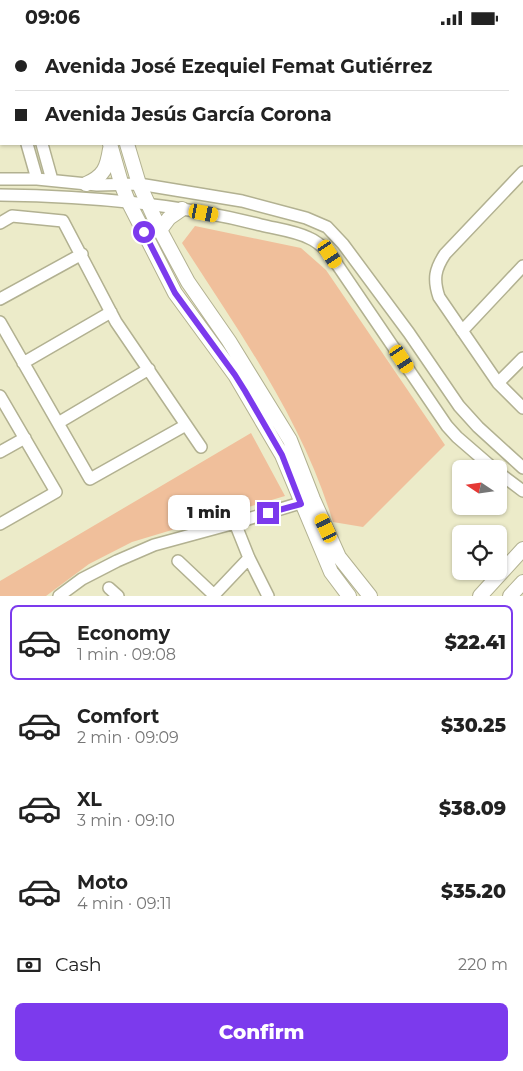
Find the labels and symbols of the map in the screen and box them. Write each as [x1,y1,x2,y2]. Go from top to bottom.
car [187,203,220,223]
route start [133,221,155,243]
car [315,237,344,271]
car [387,342,416,376]
north arrow [452,460,508,515]
callout: 1 min [168,495,250,531]
route end [257,502,279,524]
car [312,511,339,545]

